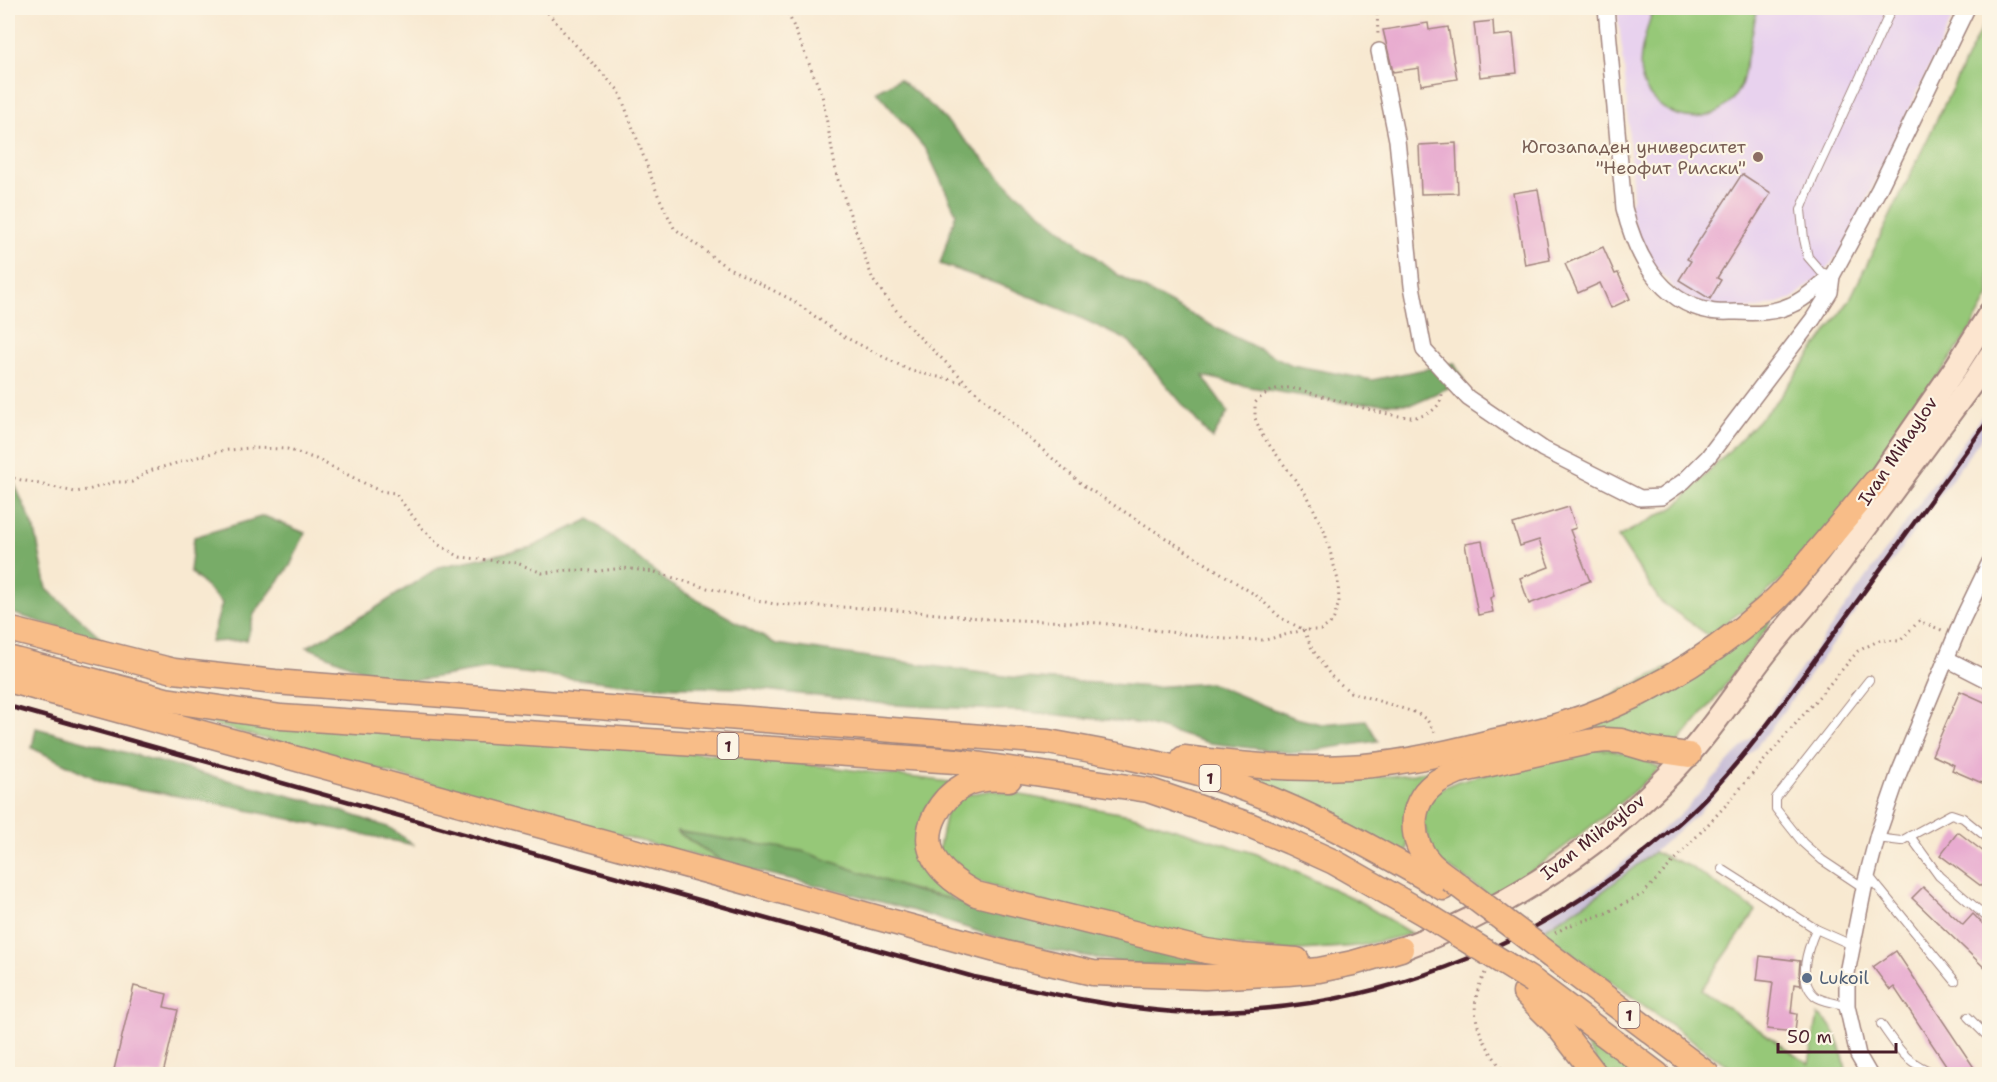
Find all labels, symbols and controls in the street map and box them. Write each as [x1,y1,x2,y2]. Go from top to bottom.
place label: Югозападен университет "Неофит Рилски" [1522,135,1747,180]
marker: Югозападен университет "Неофит Рилски" [1751,150,1765,164]
street label: Ivan Mihaylov [1853,392,1943,510]
road number: 1 [718,733,738,759]
road number: 1 [1200,765,1220,791]
street label: Ivan Mihaylov [1536,789,1650,885]
place label: Lukoil [1819,966,1870,990]
marker: Lukoil [1800,971,1814,985]
road number: 1 [1618,1002,1640,1028]
scale bar [1778,1016,1896,1054]
text: 50 m [1787,1025,1832,1049]

